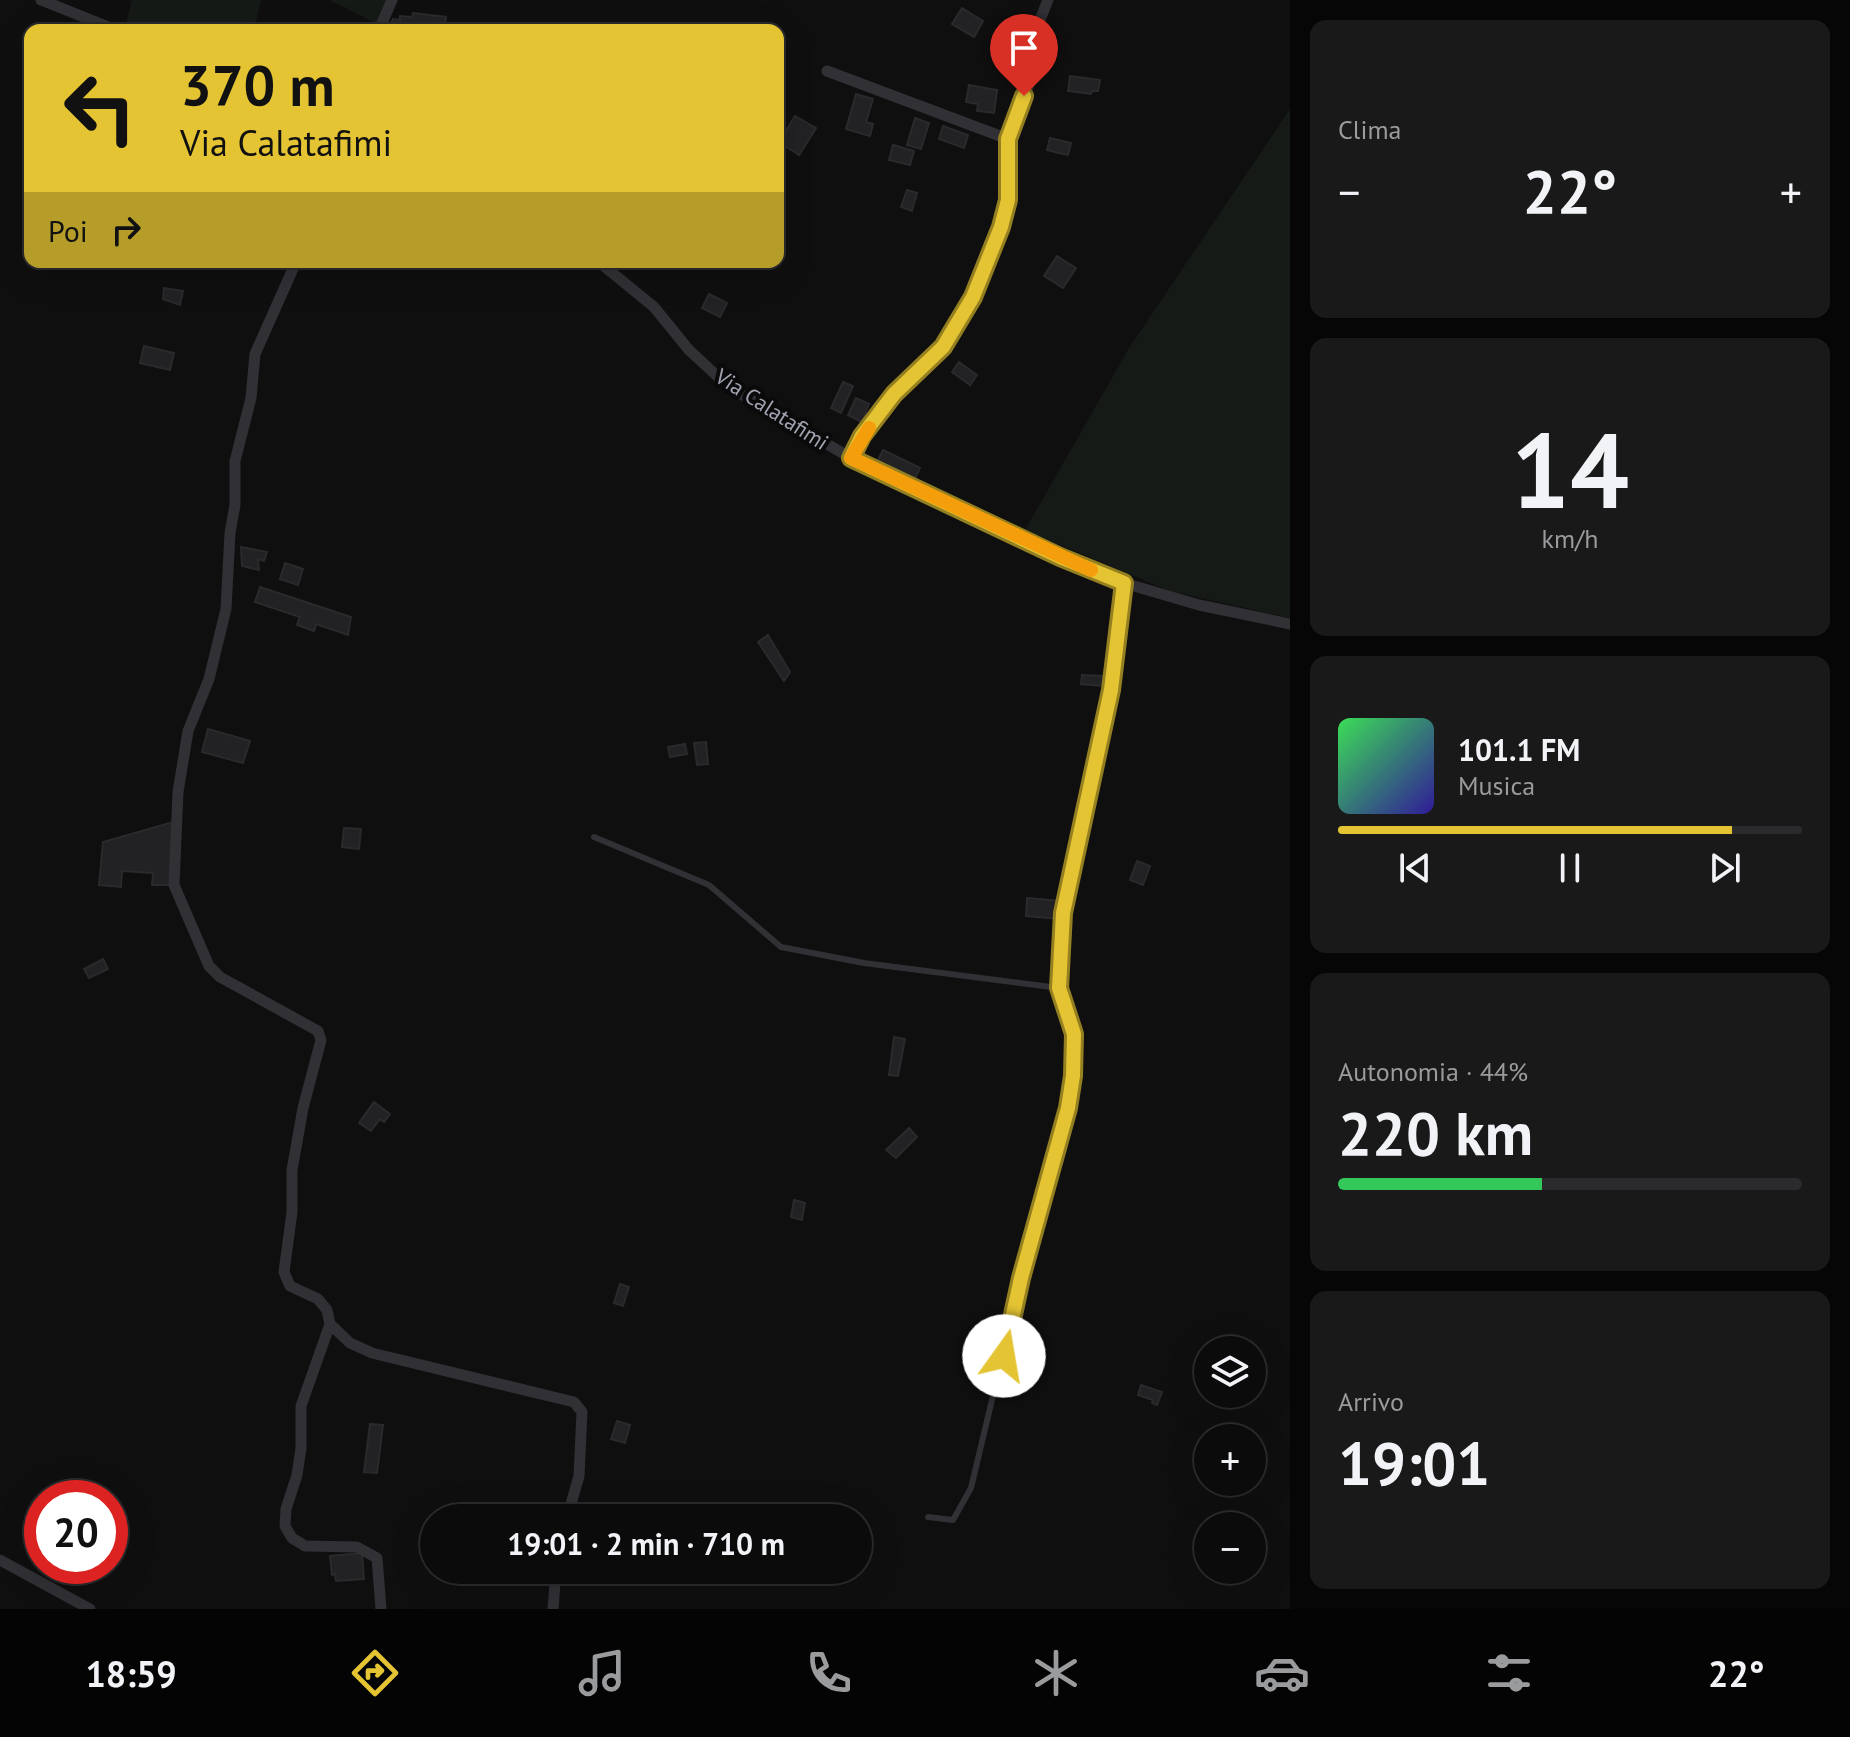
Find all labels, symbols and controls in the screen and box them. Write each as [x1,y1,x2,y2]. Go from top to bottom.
pin [990,14.0,1058,96]
icon: arrive [1002,26,1046,70]
text: 370 m [180,49,335,121]
icon: left [48,56,152,160]
text: Clima [1338,113,1401,146]
text: Via Calatafimi [180,119,392,166]
text: 22° [1523,152,1617,230]
text: − [1338,163,1360,220]
text: + [1780,163,1802,220]
icon: right [104,208,148,252]
text: Poi [48,211,88,250]
street label: Via Calatafimi [709,361,834,456]
text: 14 [1511,402,1629,537]
text: km/h [1542,522,1599,555]
text: 101.1 FM [1458,730,1580,769]
text: Musica [1458,769,1535,802]
icon: previous [1393,846,1437,890]
icon: pause [1548,846,1592,890]
icon: next [1703,846,1747,890]
text: Autonomia · 44% [1338,1055,1528,1088]
text: 220 km [1338,1094,1533,1172]
position arrow [962,1314,1046,1398]
map controls [1194,1336,1266,1584]
button: layers [1194,1336,1266,1408]
text: Arrivo [1338,1385,1404,1418]
button: + [1194,1424,1266,1496]
text: 19:01 [1338,1424,1490,1502]
speed limit sign: 20 [24,1480,128,1584]
button: − [1194,1512,1266,1584]
text: 19:01 · 2 min · 710 m [507,1524,785,1563]
icon: directions [347,1645,403,1701]
icon: music [574,1645,630,1701]
icon: phone [801,1645,857,1701]
icon: climate [1028,1645,1084,1701]
icon: car [1254,1645,1310,1701]
icon: filters [1481,1645,1537,1701]
text: 18:59 [85,1650,177,1697]
text: 22° [1708,1650,1765,1697]

